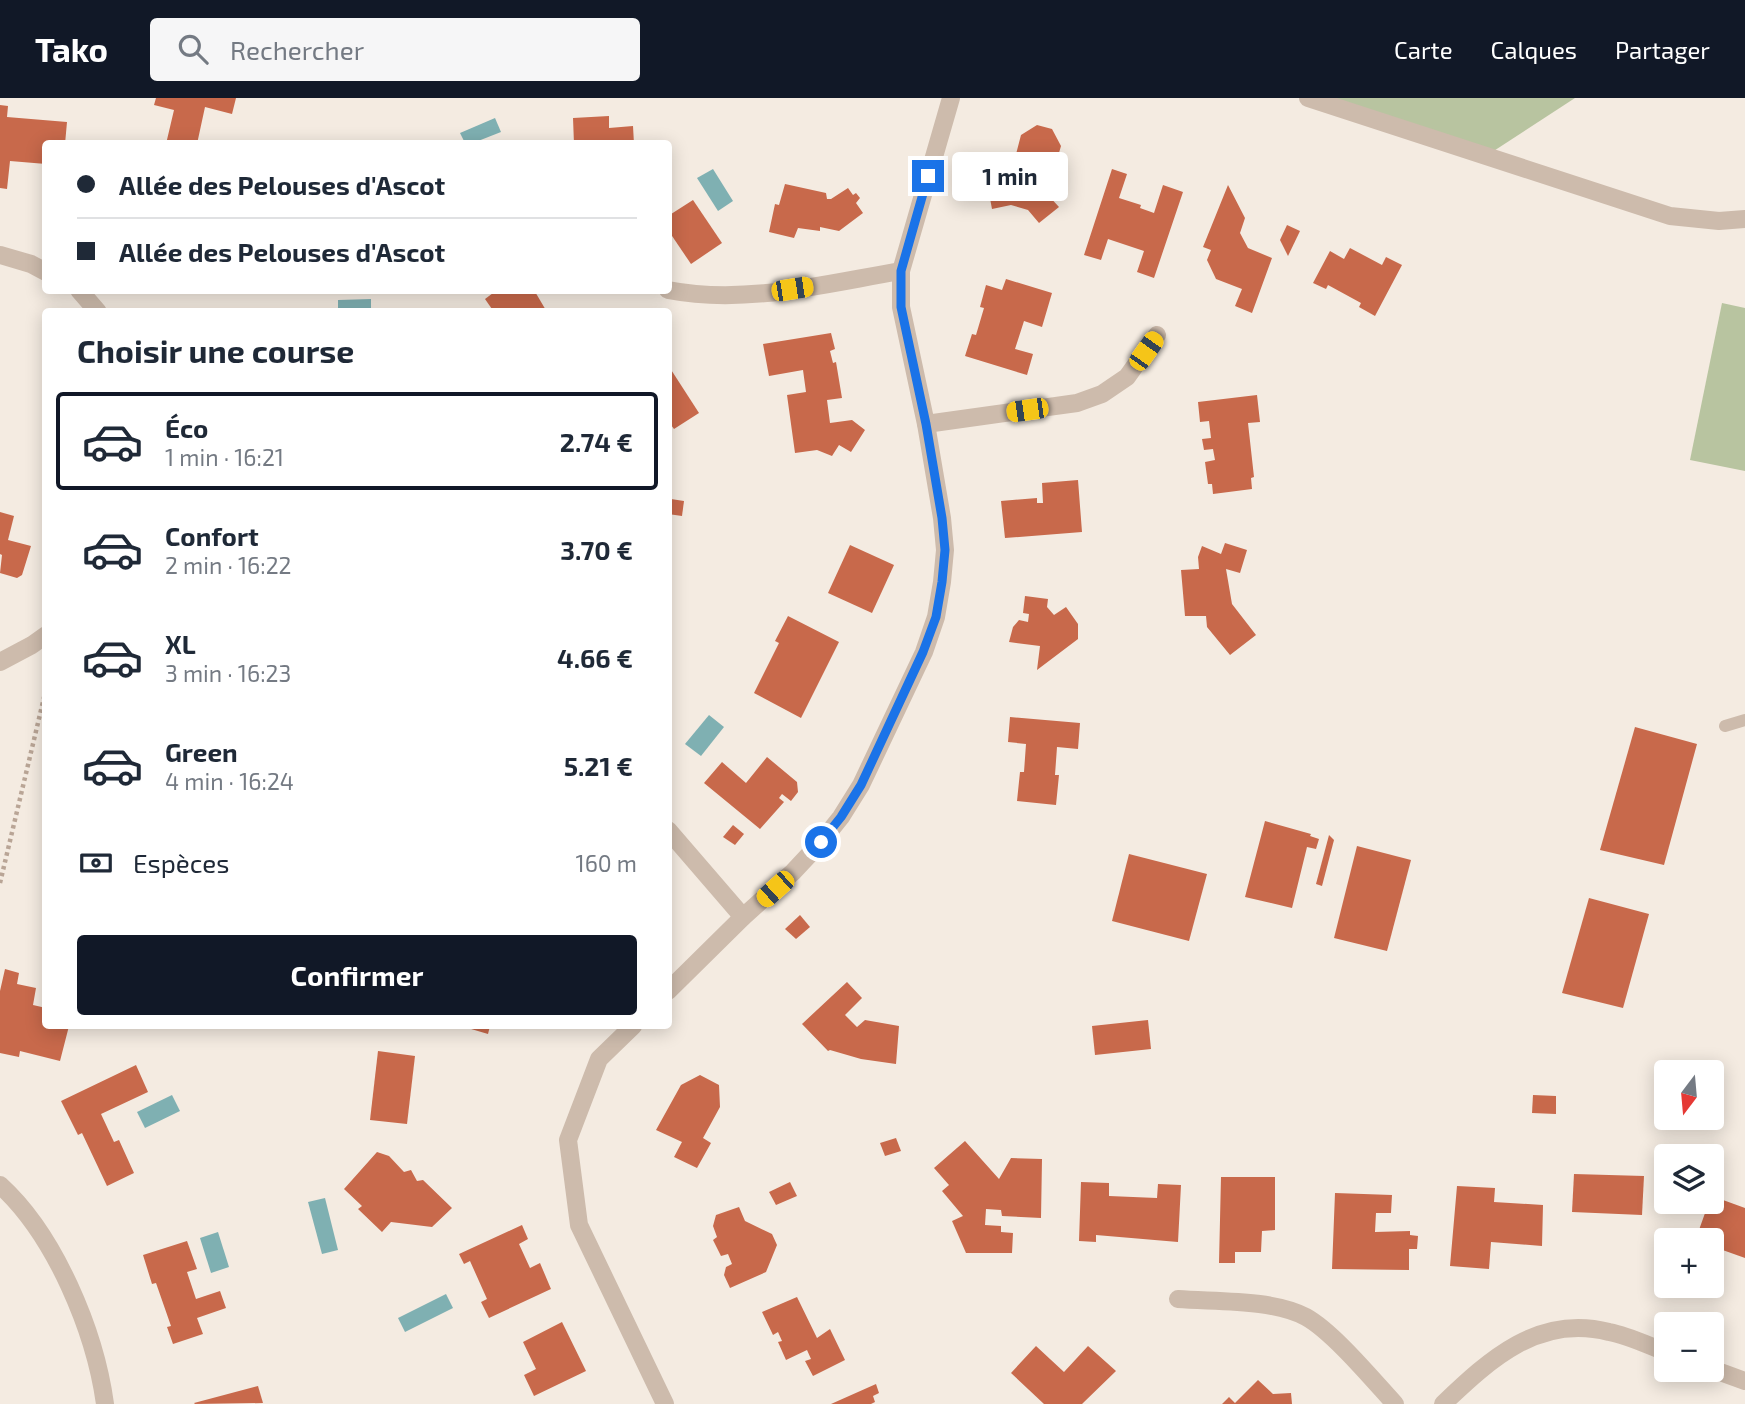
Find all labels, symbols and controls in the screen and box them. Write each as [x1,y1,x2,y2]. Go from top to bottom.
search box [150,18,640,81]
text: Tako [35,29,108,69]
icon: search [174,30,212,68]
text: Rechercher [230,34,364,65]
text: Carte [1394,35,1453,64]
text: Calques [1491,35,1577,64]
text: Partager [1615,35,1710,64]
callout: 1 min [953,152,1068,200]
route end [912,160,944,192]
text: 1 min [982,162,1038,190]
text: Allée des Pelouses d'Ascot [119,169,445,200]
text: Allée des Pelouses d'Ascot [119,236,445,267]
car [770,275,815,303]
car [1126,328,1167,374]
text: Choisir une course [77,331,354,369]
car [1005,397,1050,423]
icon: car [81,410,144,473]
text: Éco [165,412,208,443]
text: 2.74 € [560,426,633,457]
text: 1 min · 16:21 [165,443,284,471]
icon: car [81,518,144,581]
text: Confort [165,520,259,551]
text: 3.70 € [560,534,633,565]
text: 2 min · 16:22 [165,551,292,579]
icon: car [81,626,144,689]
text: XL [165,628,196,659]
text: 4.66 € [557,642,633,673]
text: 3 min · 16:23 [165,659,291,687]
icon: car [81,734,144,797]
text: Green [165,736,238,767]
text: 5.21 € [564,750,633,781]
text: 4 min · 16:24 [165,767,294,795]
route start [805,826,837,858]
icon: cash [77,844,115,882]
text: Espèces [133,847,230,878]
text: 160 m [576,849,637,877]
car [753,867,798,911]
button: Confirmer [77,935,637,1015]
north arrow [1654,1060,1724,1130]
map controls [1654,1060,1724,1382]
button: layers [1654,1144,1724,1214]
button: + [1654,1228,1724,1298]
button: − [1654,1312,1724,1382]

